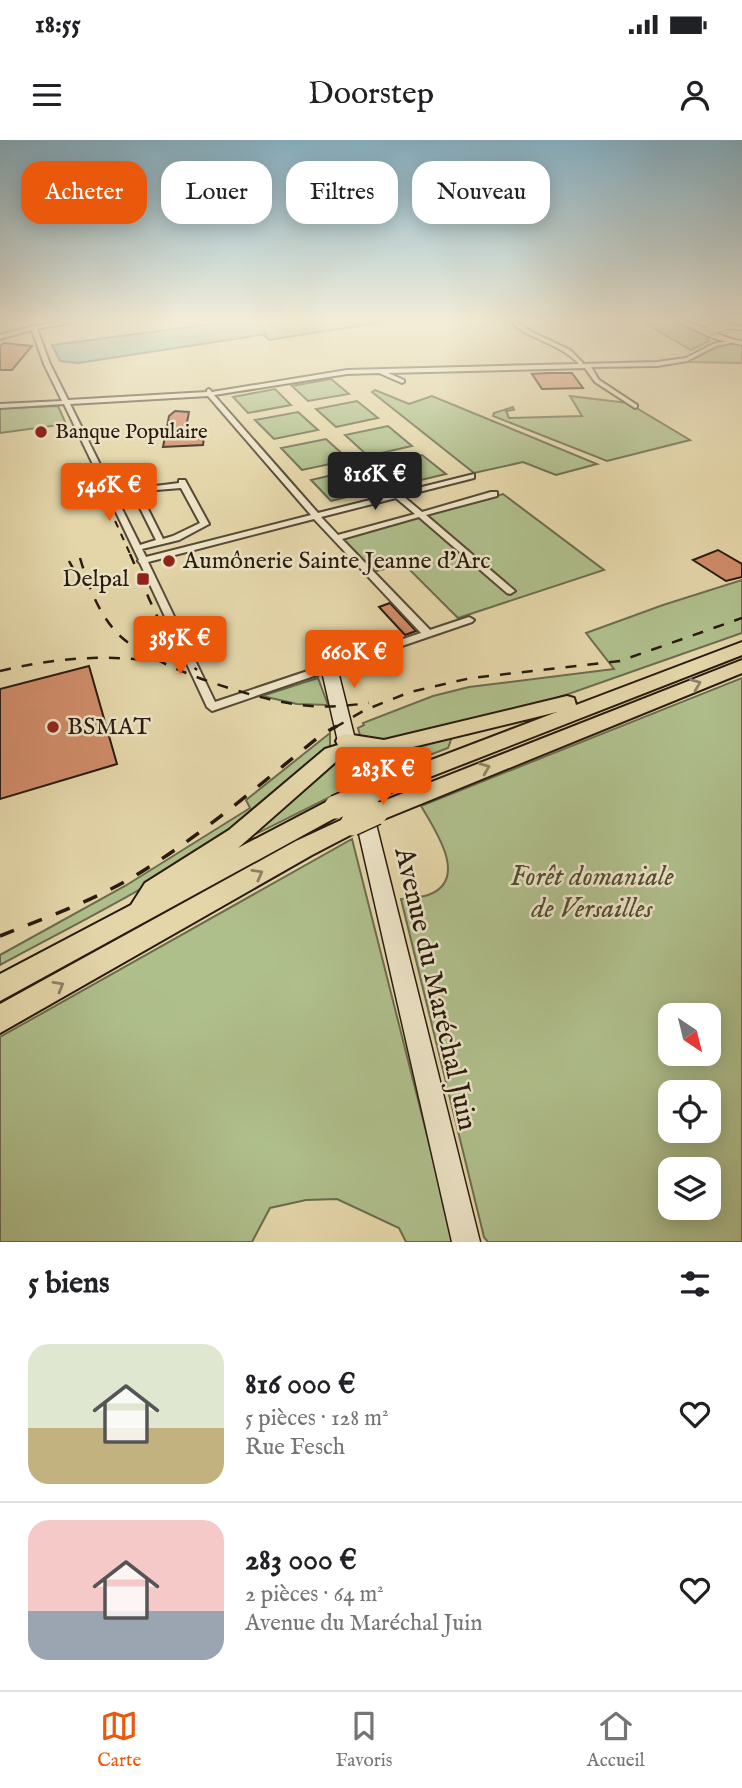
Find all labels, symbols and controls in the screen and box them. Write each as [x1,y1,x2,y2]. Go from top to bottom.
text: 18:55 [35,8,81,41]
text: Doorstep [308,74,434,115]
icon: menu [28,76,66,114]
icon: person [676,76,714,114]
chip: Acheter [21,161,147,224]
chip: Louer [161,161,272,224]
chip: Filtres [286,161,398,224]
chip: Nouveau [412,161,550,224]
place label: Banque Populaire [55,419,208,446]
marker: Banque Populaire [33,424,49,440]
pin: 816K € [318,452,432,512]
text: 816K € [344,460,406,489]
pin: 546K € [52,464,166,523]
text: 546K € [77,471,141,500]
place label: Aumônerie Sainte Jeanne d'Arc [182,546,491,577]
marker: Aumônerie Sainte Jeanne d'Arc [161,553,177,569]
place label: Delpal [62,564,129,595]
marker: Delpal [135,571,151,587]
pin: 385K € [123,616,237,676]
text: 385K € [149,624,211,653]
pin: 660K € [297,630,411,690]
text: 660K € [321,638,387,667]
one-way arrow [690,679,702,693]
place label: BSMAT [67,712,151,743]
marker: BSMAT [45,719,61,735]
pin: 283K € [326,748,440,807]
text: 283K € [351,755,415,784]
one-way arrow [478,762,490,776]
street label: Avenue du Maréchal Juin [385,843,485,1134]
park label: Forêt domaniale de Versailles [510,860,674,927]
one-way arrow [250,869,263,882]
one-way arrow [52,981,65,994]
north arrow [658,1003,721,1066]
map controls [658,1003,721,1220]
button: locate [658,1080,721,1143]
button: layers [658,1157,721,1220]
text: 5 biens [28,1265,110,1303]
icon: filters [676,1265,714,1303]
text: 816 000 € [245,1366,355,1404]
icon: home [84,1372,168,1456]
icon: heart [676,1395,714,1433]
text: 5 pièces · 128 m² [245,1404,389,1433]
text: Rue Fesch [245,1433,345,1462]
text: 283 000 € [245,1542,357,1580]
icon: home [84,1548,168,1632]
icon: heart [676,1571,714,1609]
text: 2 pièces · 64 m² [245,1580,384,1609]
text: Avenue du Maréchal Juin [245,1609,483,1638]
tab: Carte [97,1707,141,1773]
tab: Favoris [336,1707,392,1773]
tab: Accueil [587,1707,645,1773]

